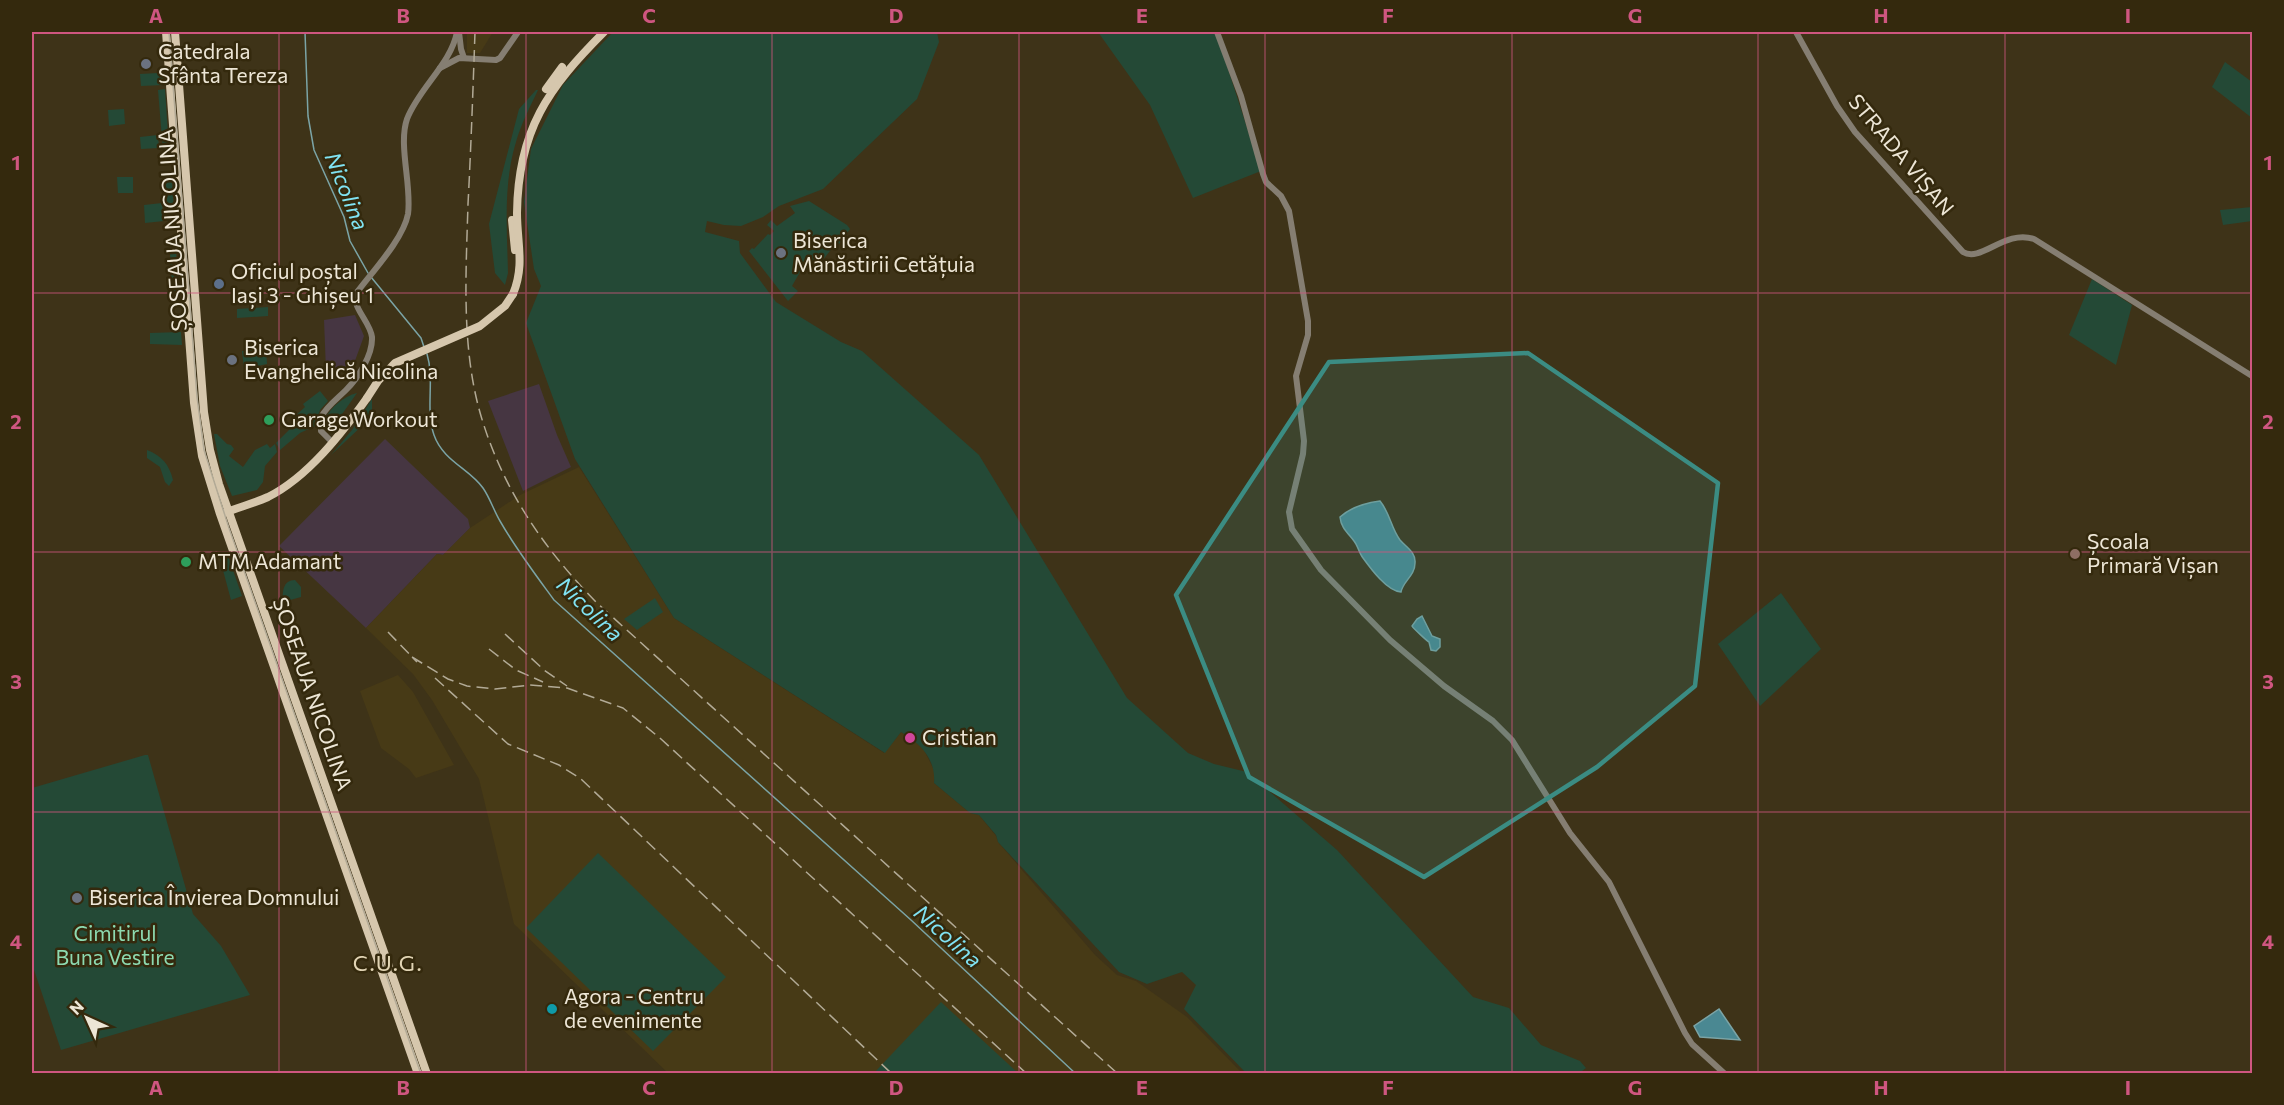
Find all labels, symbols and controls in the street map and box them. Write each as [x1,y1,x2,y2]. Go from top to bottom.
text: A [149,3,163,27]
text: B [396,3,410,27]
text: C [642,3,656,27]
text: D [889,3,903,27]
text: E [1136,3,1148,27]
text: F [1382,3,1394,27]
text: G [1628,3,1642,27]
text: H [1874,3,1889,27]
text: I [2125,3,2131,27]
place label: Catedrala Sfânta Tereza [158,38,288,87]
marker: Catedrala Sfânta Tereza [139,57,153,71]
street label: STRADA VIȘAN [1843,88,1960,221]
street label: ȘOSEAUA NICOLINA [152,128,193,332]
water label: Nicolina [320,148,375,234]
text: 1 [11,150,21,174]
text: 1 [2263,150,2273,174]
place label: Biserica Mănăstirii Cetățuia [793,227,975,278]
marker: Biserica Mănăstirii Cetățuia [774,246,788,260]
place label: Oficiul poștal Iași 3 - Ghișeu 1 [231,258,374,309]
marker: Oficiul poștal Iași 3 - Ghișeu 1 [212,277,226,291]
place label: Biserica Evanghelică Nicolina [244,334,438,383]
marker: Biserica Evanghelică Nicolina [225,353,239,367]
place label: Garage Workout [281,406,438,431]
text: 2 [10,409,22,433]
text: 2 [2262,409,2274,433]
marker: Garage Workout [262,413,276,427]
place label: Școala Primară Vișan [2087,528,2219,579]
marker: Școala Primară Vișan [2068,547,2082,561]
place label: MTM Adamant [198,548,341,573]
marker: MTM Adamant [179,555,193,569]
water label: Nicolina [552,571,629,647]
street label: ȘOSEAUA NICOLINA [267,594,358,794]
text: 3 [10,669,22,693]
text: 3 [2262,669,2274,693]
place label: Cristian [922,724,997,749]
marker: Cristian [903,731,917,745]
place label: Biserica Învierea Domnului [89,884,339,909]
marker: Biserica Învierea Domnului [70,891,84,905]
water label: Nicolina [909,898,988,973]
park label: Cimitirul Buna Vestire [56,920,174,969]
text: 4 [10,929,22,953]
text: 4 [2262,929,2274,953]
district label: C.U.G. [353,949,423,976]
place label: Agora - Centru de evenimente [564,983,704,1032]
north arrow [57,988,117,1048]
text: N [65,996,87,1018]
marker: Agora - Centru de evenimente [545,1002,559,1016]
text: A [149,1075,163,1099]
text: B [396,1075,410,1099]
text: C [642,1075,656,1099]
text: D [889,1075,903,1099]
text: E [1136,1075,1148,1099]
text: F [1382,1075,1394,1099]
text: G [1628,1075,1642,1099]
text: H [1874,1075,1889,1099]
text: I [2125,1075,2131,1099]

